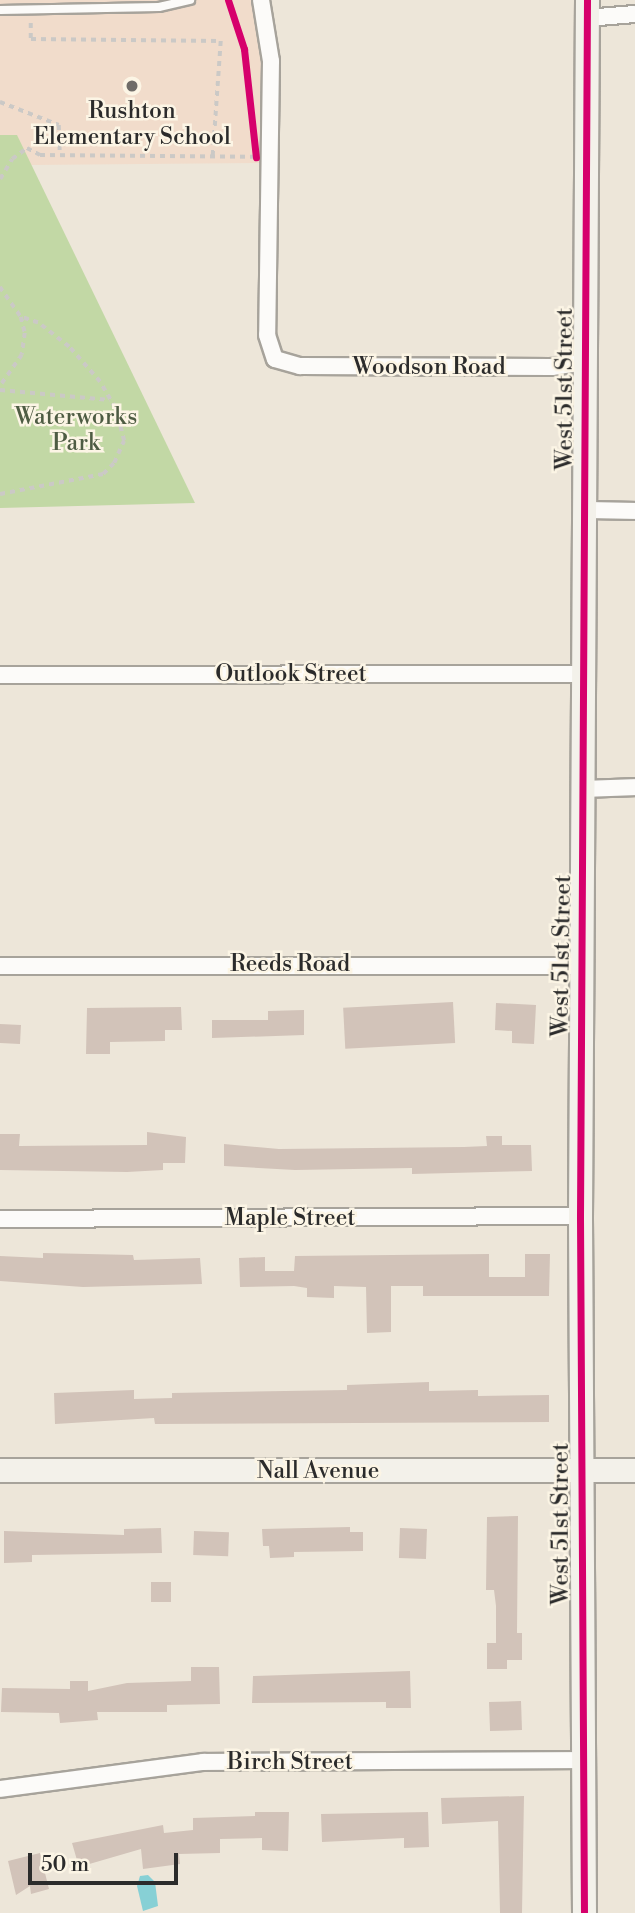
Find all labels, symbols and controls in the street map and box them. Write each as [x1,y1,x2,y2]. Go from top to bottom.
marker: Rushton Elementary School [124,78,140,94]
place label: Rushton Elementary School [33,97,231,151]
street label: West 51st Street [551,308,579,470]
street label: Woodson Road [353,353,505,381]
park label: Waterworks Park [15,403,137,457]
street label: Outlook Street [215,660,367,688]
street label: West 51st Street [547,875,577,1037]
street label: Reeds Road [230,950,350,978]
street label: Maple Street [225,1204,355,1232]
street label: West 51st Street [547,1443,575,1605]
street label: Nall Avenue [257,1457,379,1485]
street label: Birch Street [227,1748,353,1776]
scale bar [32,1840,182,1884]
text: 50 m [41,1852,89,1878]

